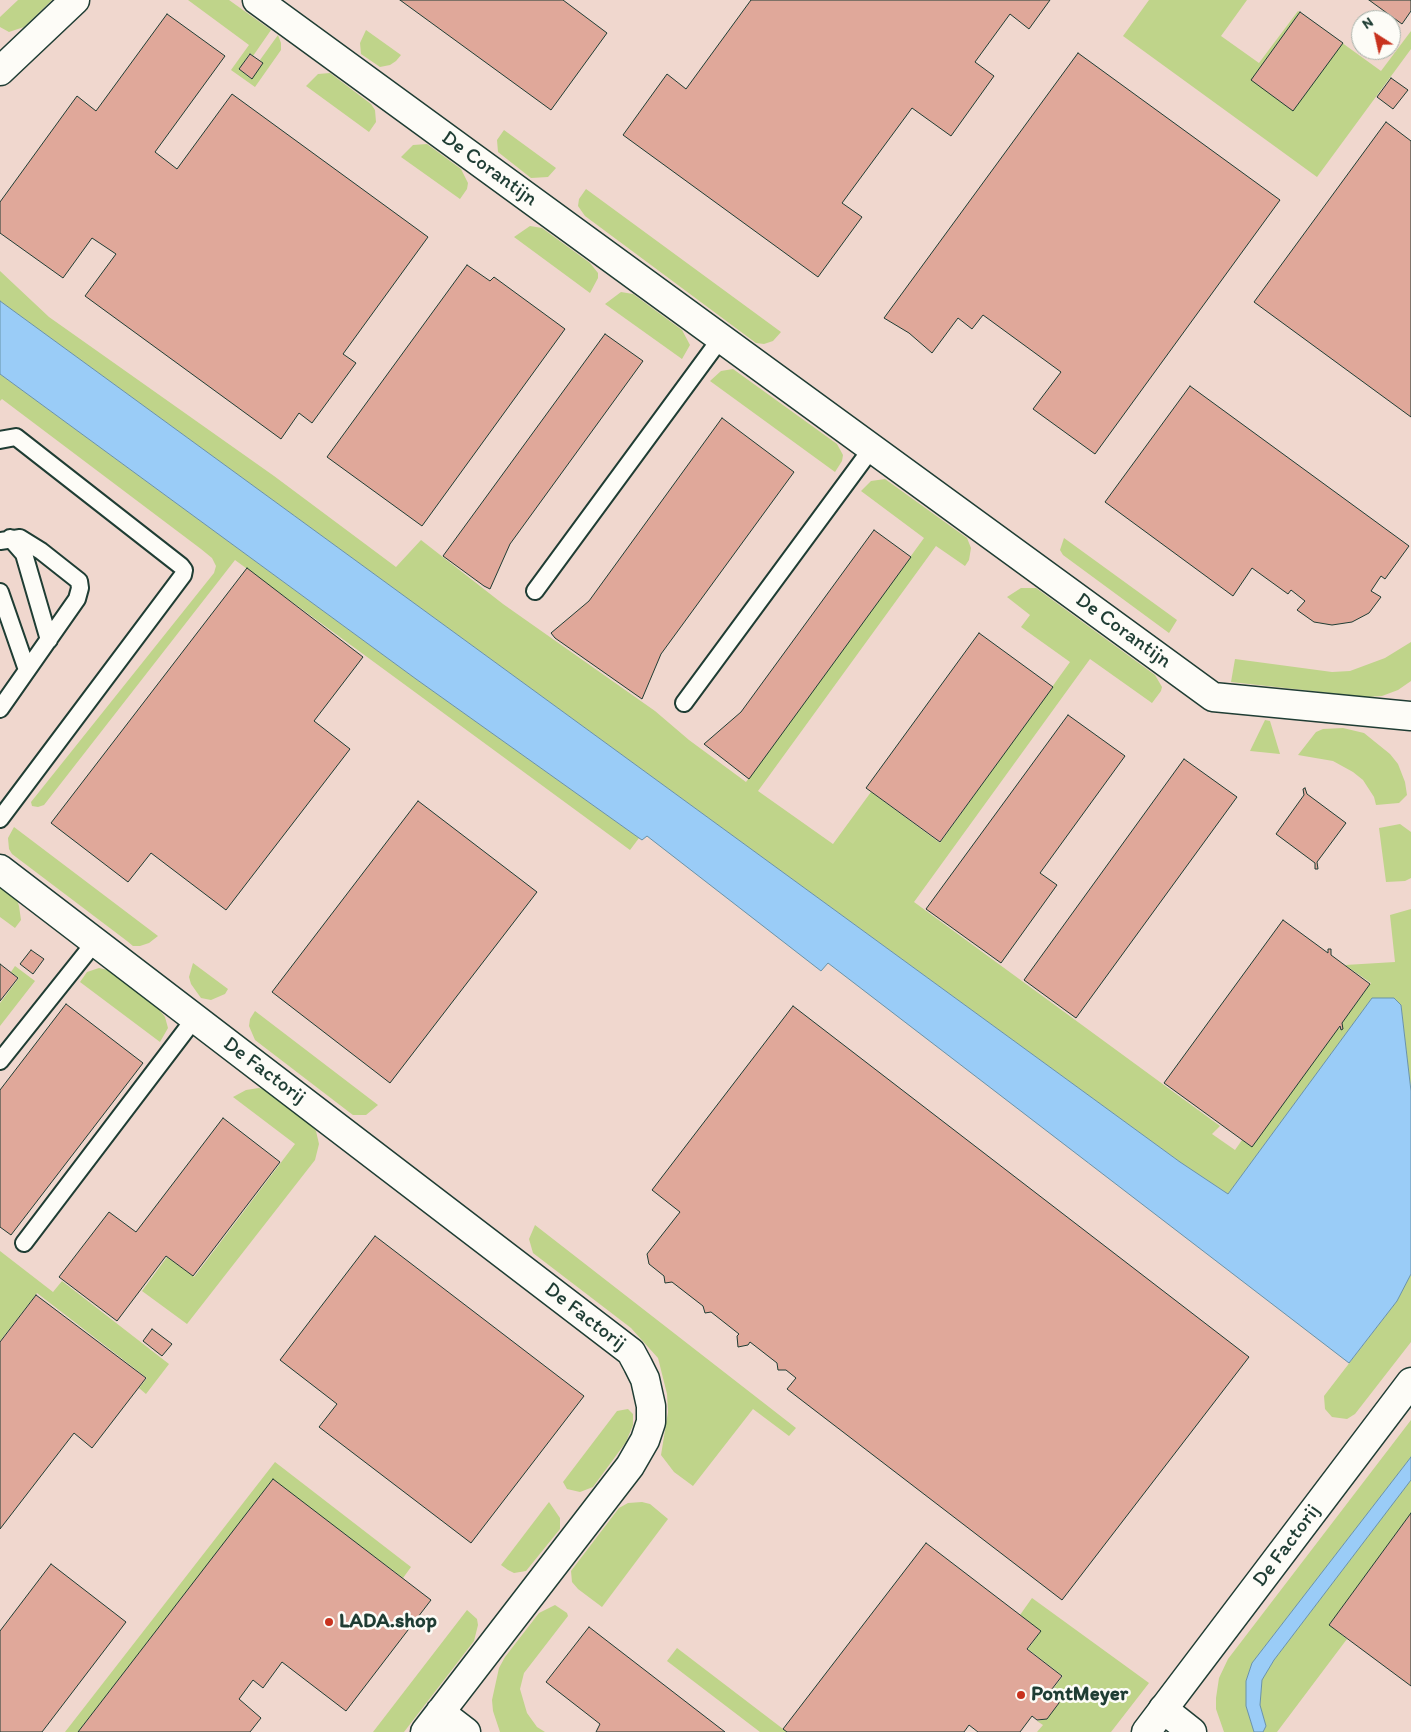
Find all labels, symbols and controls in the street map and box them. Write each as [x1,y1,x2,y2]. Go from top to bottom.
north arrow [1351,10,1401,60]
text: N [1359,13,1376,33]
street label: De Corantijn [436,126,542,212]
street label: De Corantijn [1070,588,1176,674]
street label: De Factorij [218,1032,310,1110]
street label: De Factorij [539,1277,631,1357]
street label: De Factorij [1248,1500,1326,1592]
place label: LADA.shop [339,1609,437,1635]
marker: LADA.shop [323,1616,335,1628]
place label: PontMeyer [1031,1682,1128,1708]
marker: PontMeyer [1015,1689,1027,1701]

